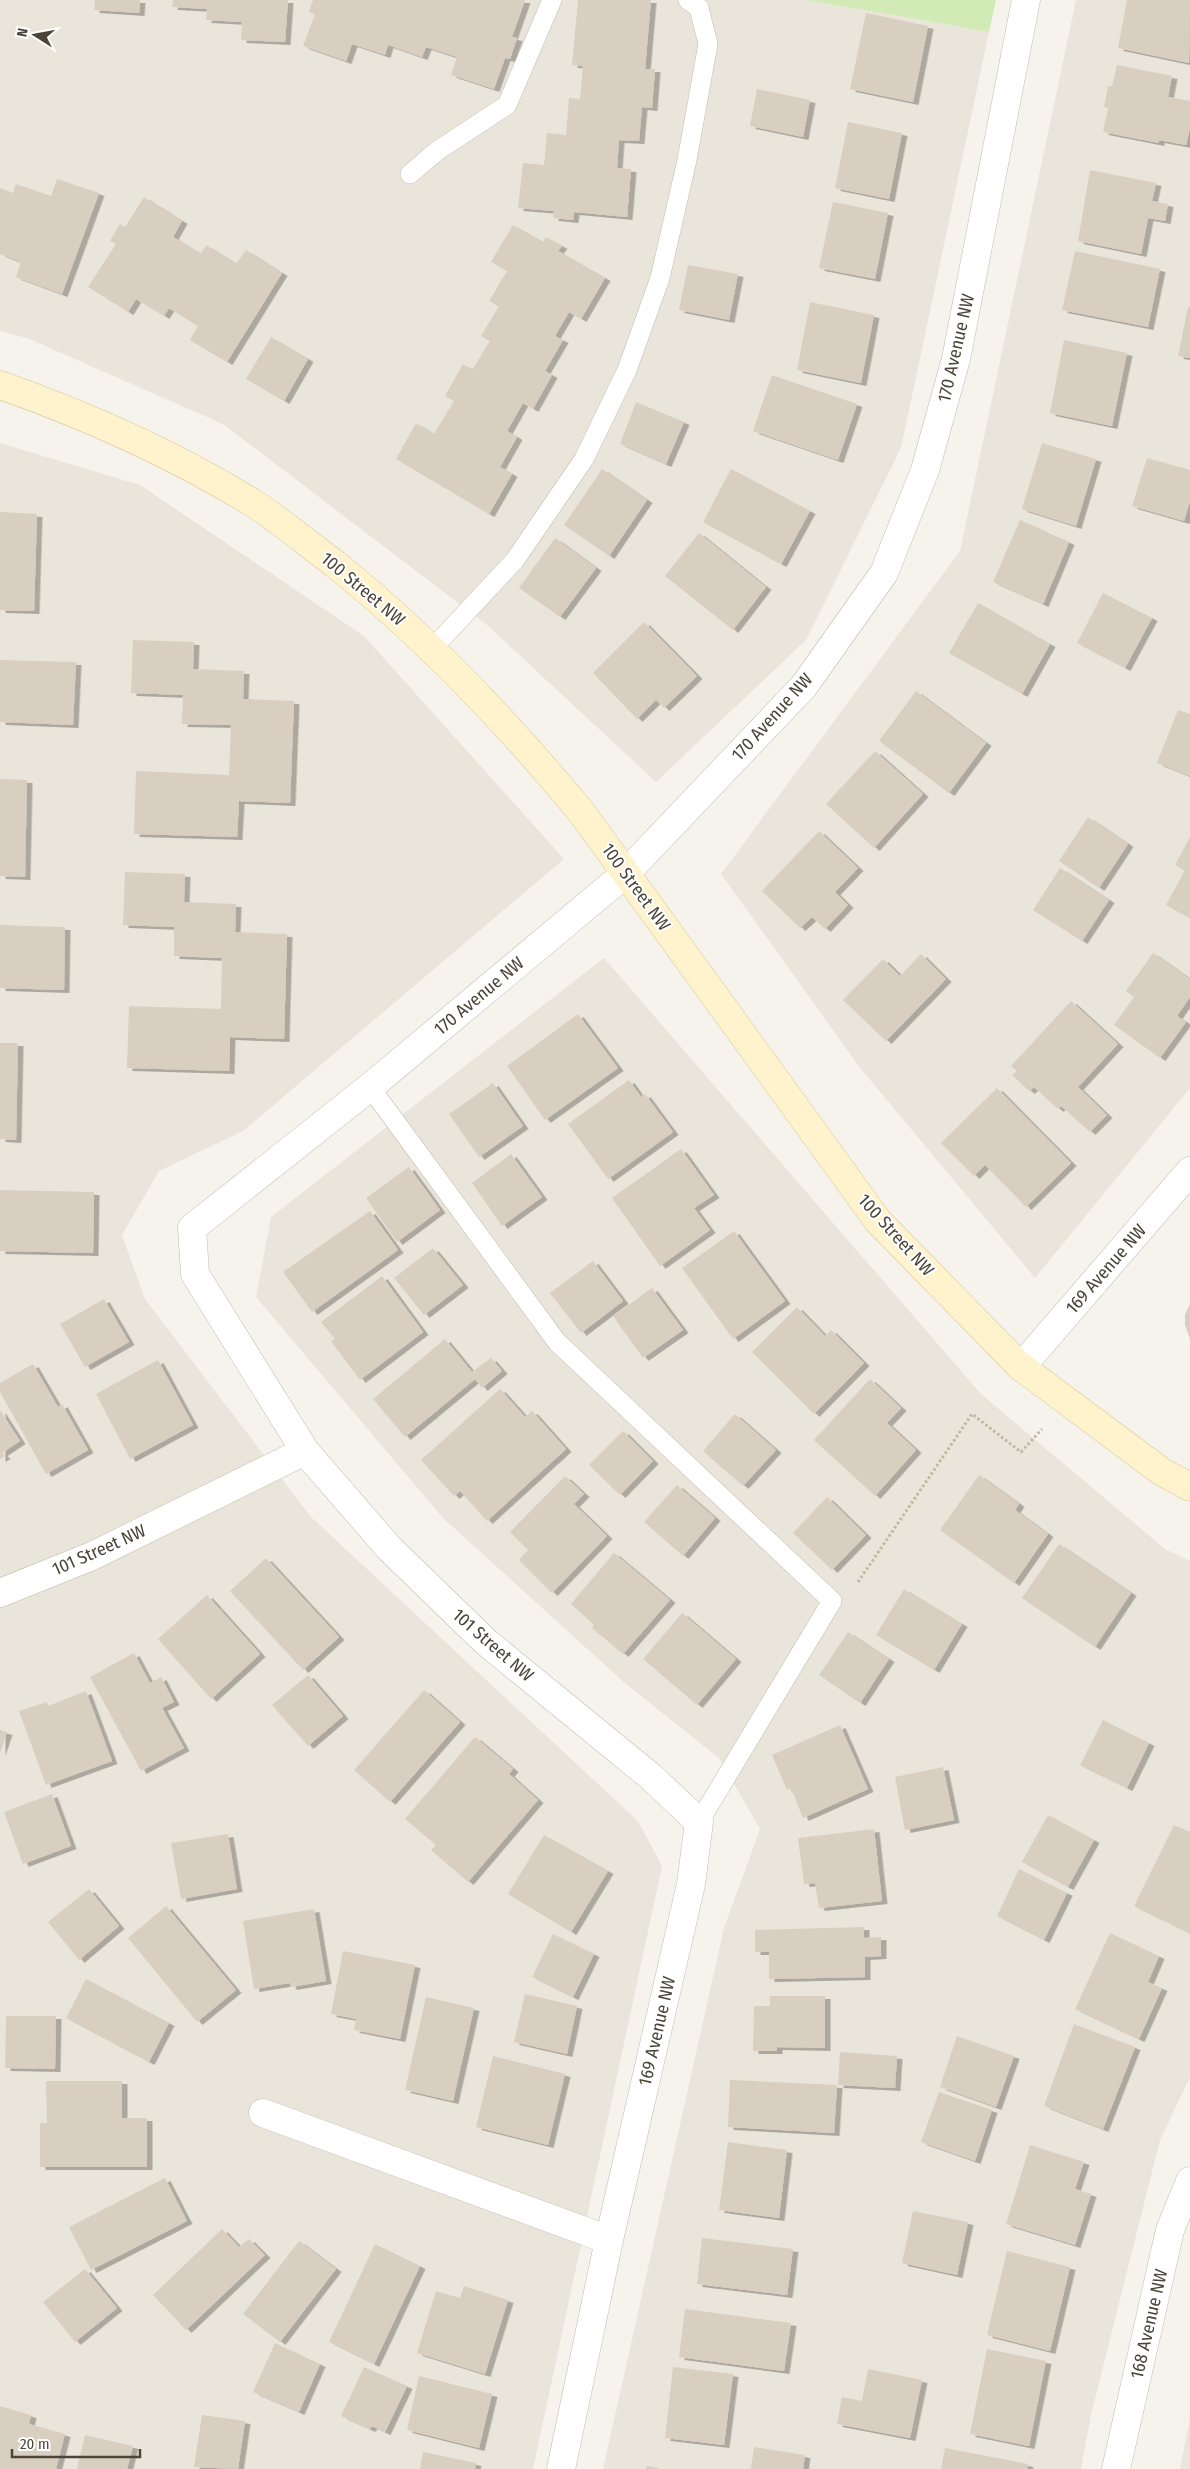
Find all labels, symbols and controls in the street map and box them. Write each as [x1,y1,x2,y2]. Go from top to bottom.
north arrow [10,10,60,60]
text: N [14,27,32,38]
street label: 170 Avenue NW [933,291,979,404]
street label: 100 Street NW [317,548,410,631]
street label: 170 Avenue NW [727,668,817,765]
street label: 100 Street NW [597,839,675,936]
street label: 170 Avenue NW [430,952,529,1040]
street label: 100 Street NW [853,1189,939,1281]
street label: 169 Avenue NW [1061,1219,1151,1318]
street label: 101 Street NW [49,1519,150,1580]
street label: 101 Street NW [448,1604,538,1686]
street label: 169 Avenue NW [634,1974,680,2088]
street label: 168 Avenue NW [1126,2267,1172,2381]
scale bar [12,2426,140,2458]
text: 20 m [20,2435,50,2453]

